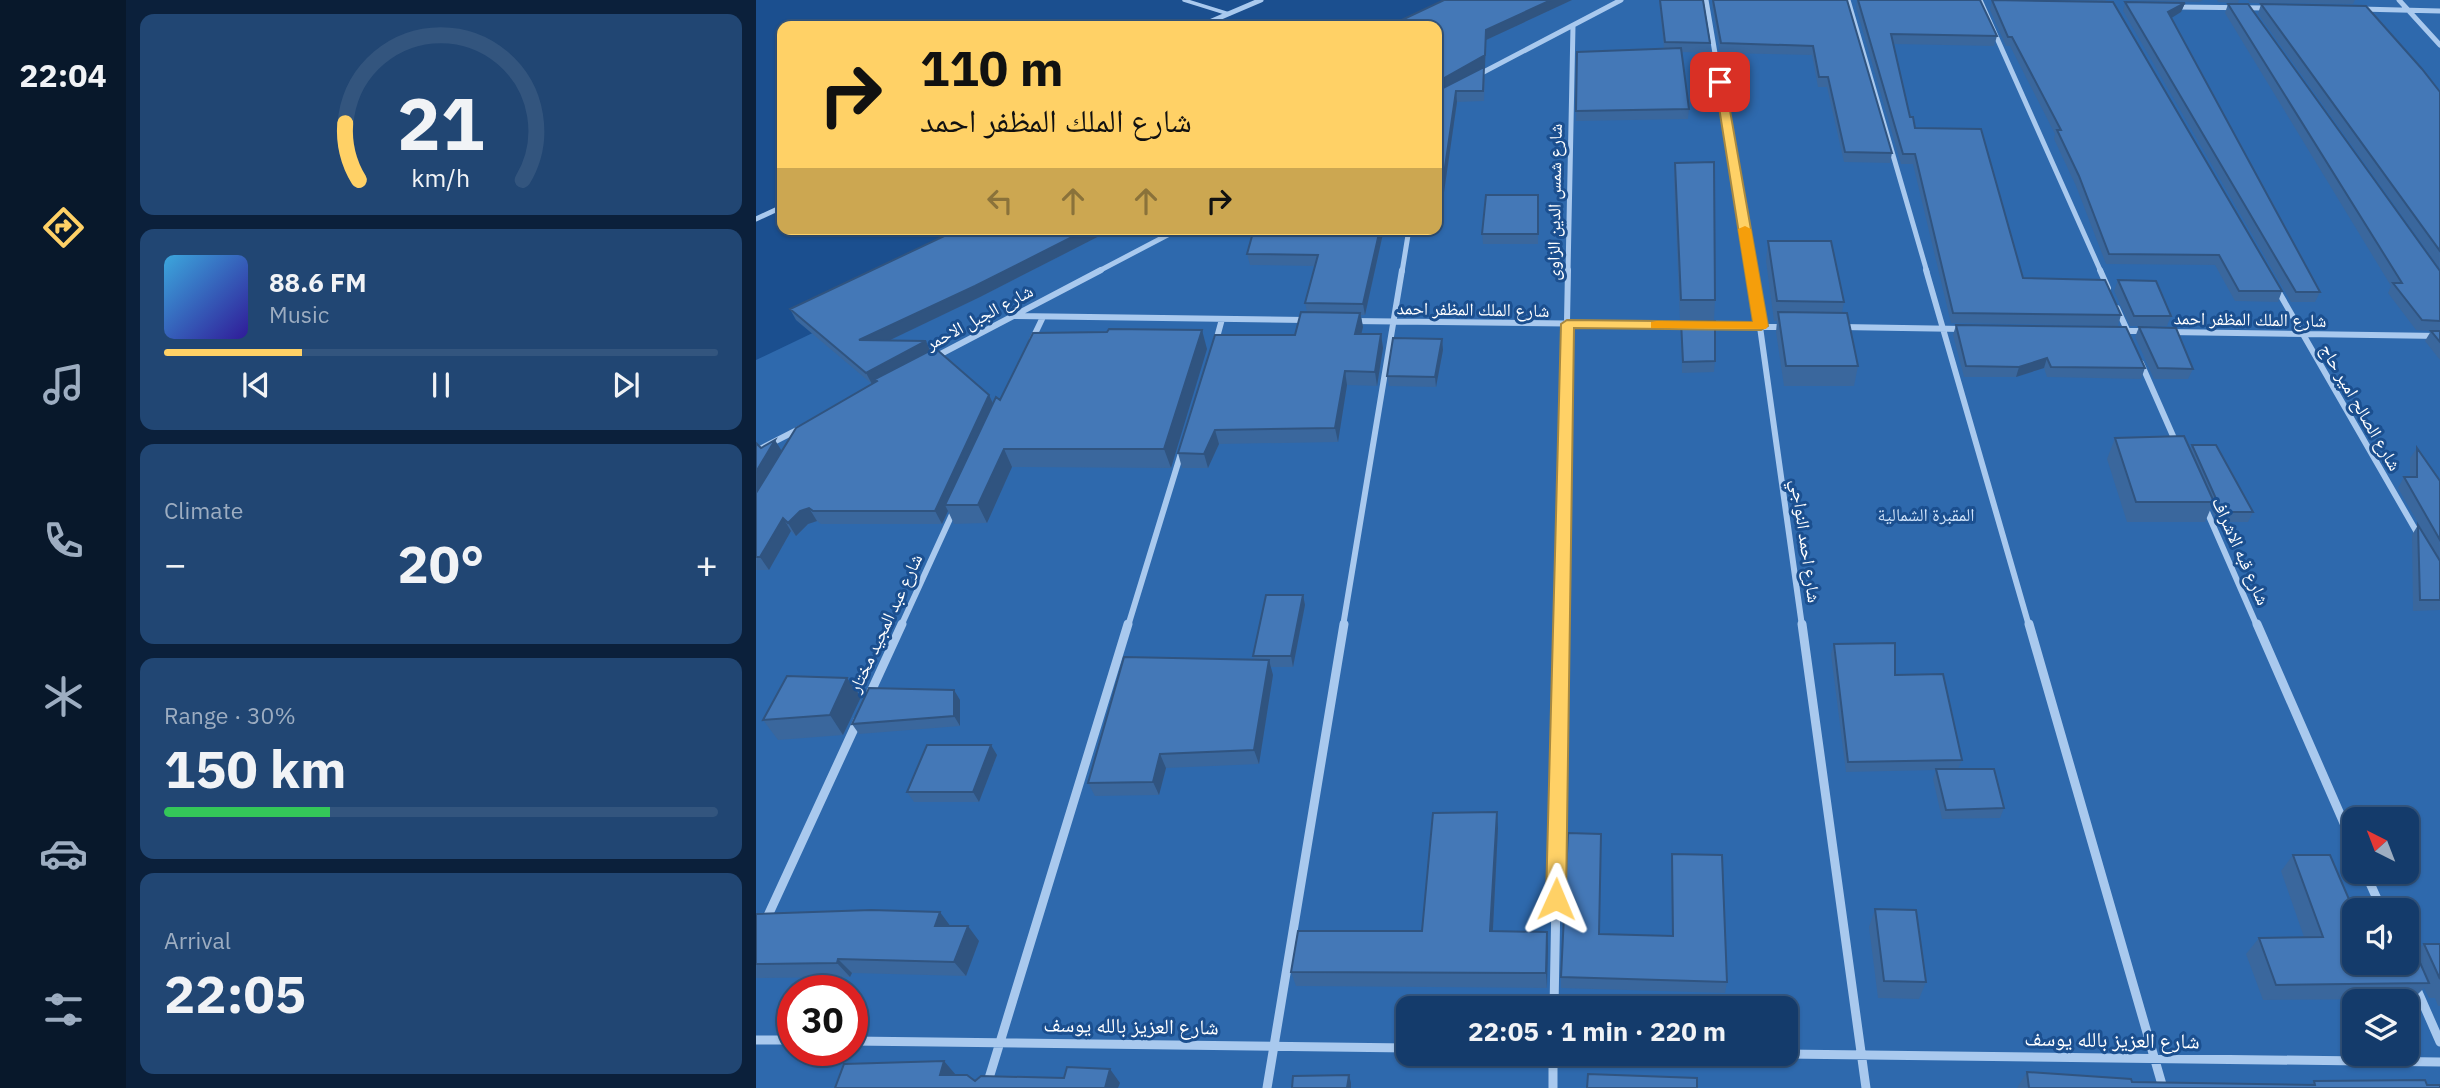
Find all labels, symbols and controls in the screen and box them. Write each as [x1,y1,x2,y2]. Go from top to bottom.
text: 110 m [920,36,1064,99]
icon: right [805,49,896,140]
pin [1690,52,1750,112]
text: 22:04 [19,54,107,96]
icon: arrive [1701,63,1739,101]
text: 21 [397,76,485,171]
text: شارع الملك المظفر احمد [920,99,1192,141]
street label: شارع شمس الدين الزاوى [1541,123,1567,281]
text: km/h [412,161,470,194]
icon: left [981,182,1019,220]
icon: ahead [1054,182,1092,220]
icon: ahead [1127,182,1165,220]
icon: right [1200,182,1238,220]
icon: directions [39,203,88,252]
text: 88.6 FM [269,265,367,299]
street label: شارع الجبل الاحمر [920,279,1037,355]
street label: شارع الملك المظفر احمد [1396,296,1550,322]
text: Music [269,299,329,329]
street label: شارع الملك المظفر احمد [2173,306,2327,332]
street label: شارع الصالح امير حاج [2314,339,2407,475]
icon: music [39,360,88,409]
icon: previous [237,366,275,404]
icon: pause [422,366,460,404]
icon: next [607,366,645,404]
street label: شارع احمد النواجي [1782,478,1826,605]
street label: شارع قبه الاشراف [2207,493,2275,609]
text: Climate [164,495,243,525]
park label: المقبرة الشمالية [1877,503,1975,526]
icon: phone [39,516,88,565]
text: 20° [398,530,484,597]
text: − [164,539,187,588]
text: + [695,539,718,588]
street label: شارع عبد المجيد مختار [842,550,927,697]
icon: climate [39,672,88,721]
text: Range · 30% [164,700,296,730]
text: 150 km [164,735,346,802]
north arrow [2342,807,2418,884]
map controls [2342,807,2419,1066]
icon: car [39,829,88,878]
position arrow [1519,862,1593,936]
button: sound [2342,898,2419,975]
text: Arrival [164,925,231,955]
text: 22:05 [164,960,306,1027]
speed limit sign: 30 [777,975,868,1066]
icon: filters [39,985,88,1034]
button: layers [2342,989,2419,1066]
street label: شارع العزيز بالله يوسف [1043,1009,1219,1041]
text: 22:05 · 1 min · 220 m [1468,1014,1726,1048]
street label: شارع العزيز بالله يوسف [2024,1023,2200,1055]

